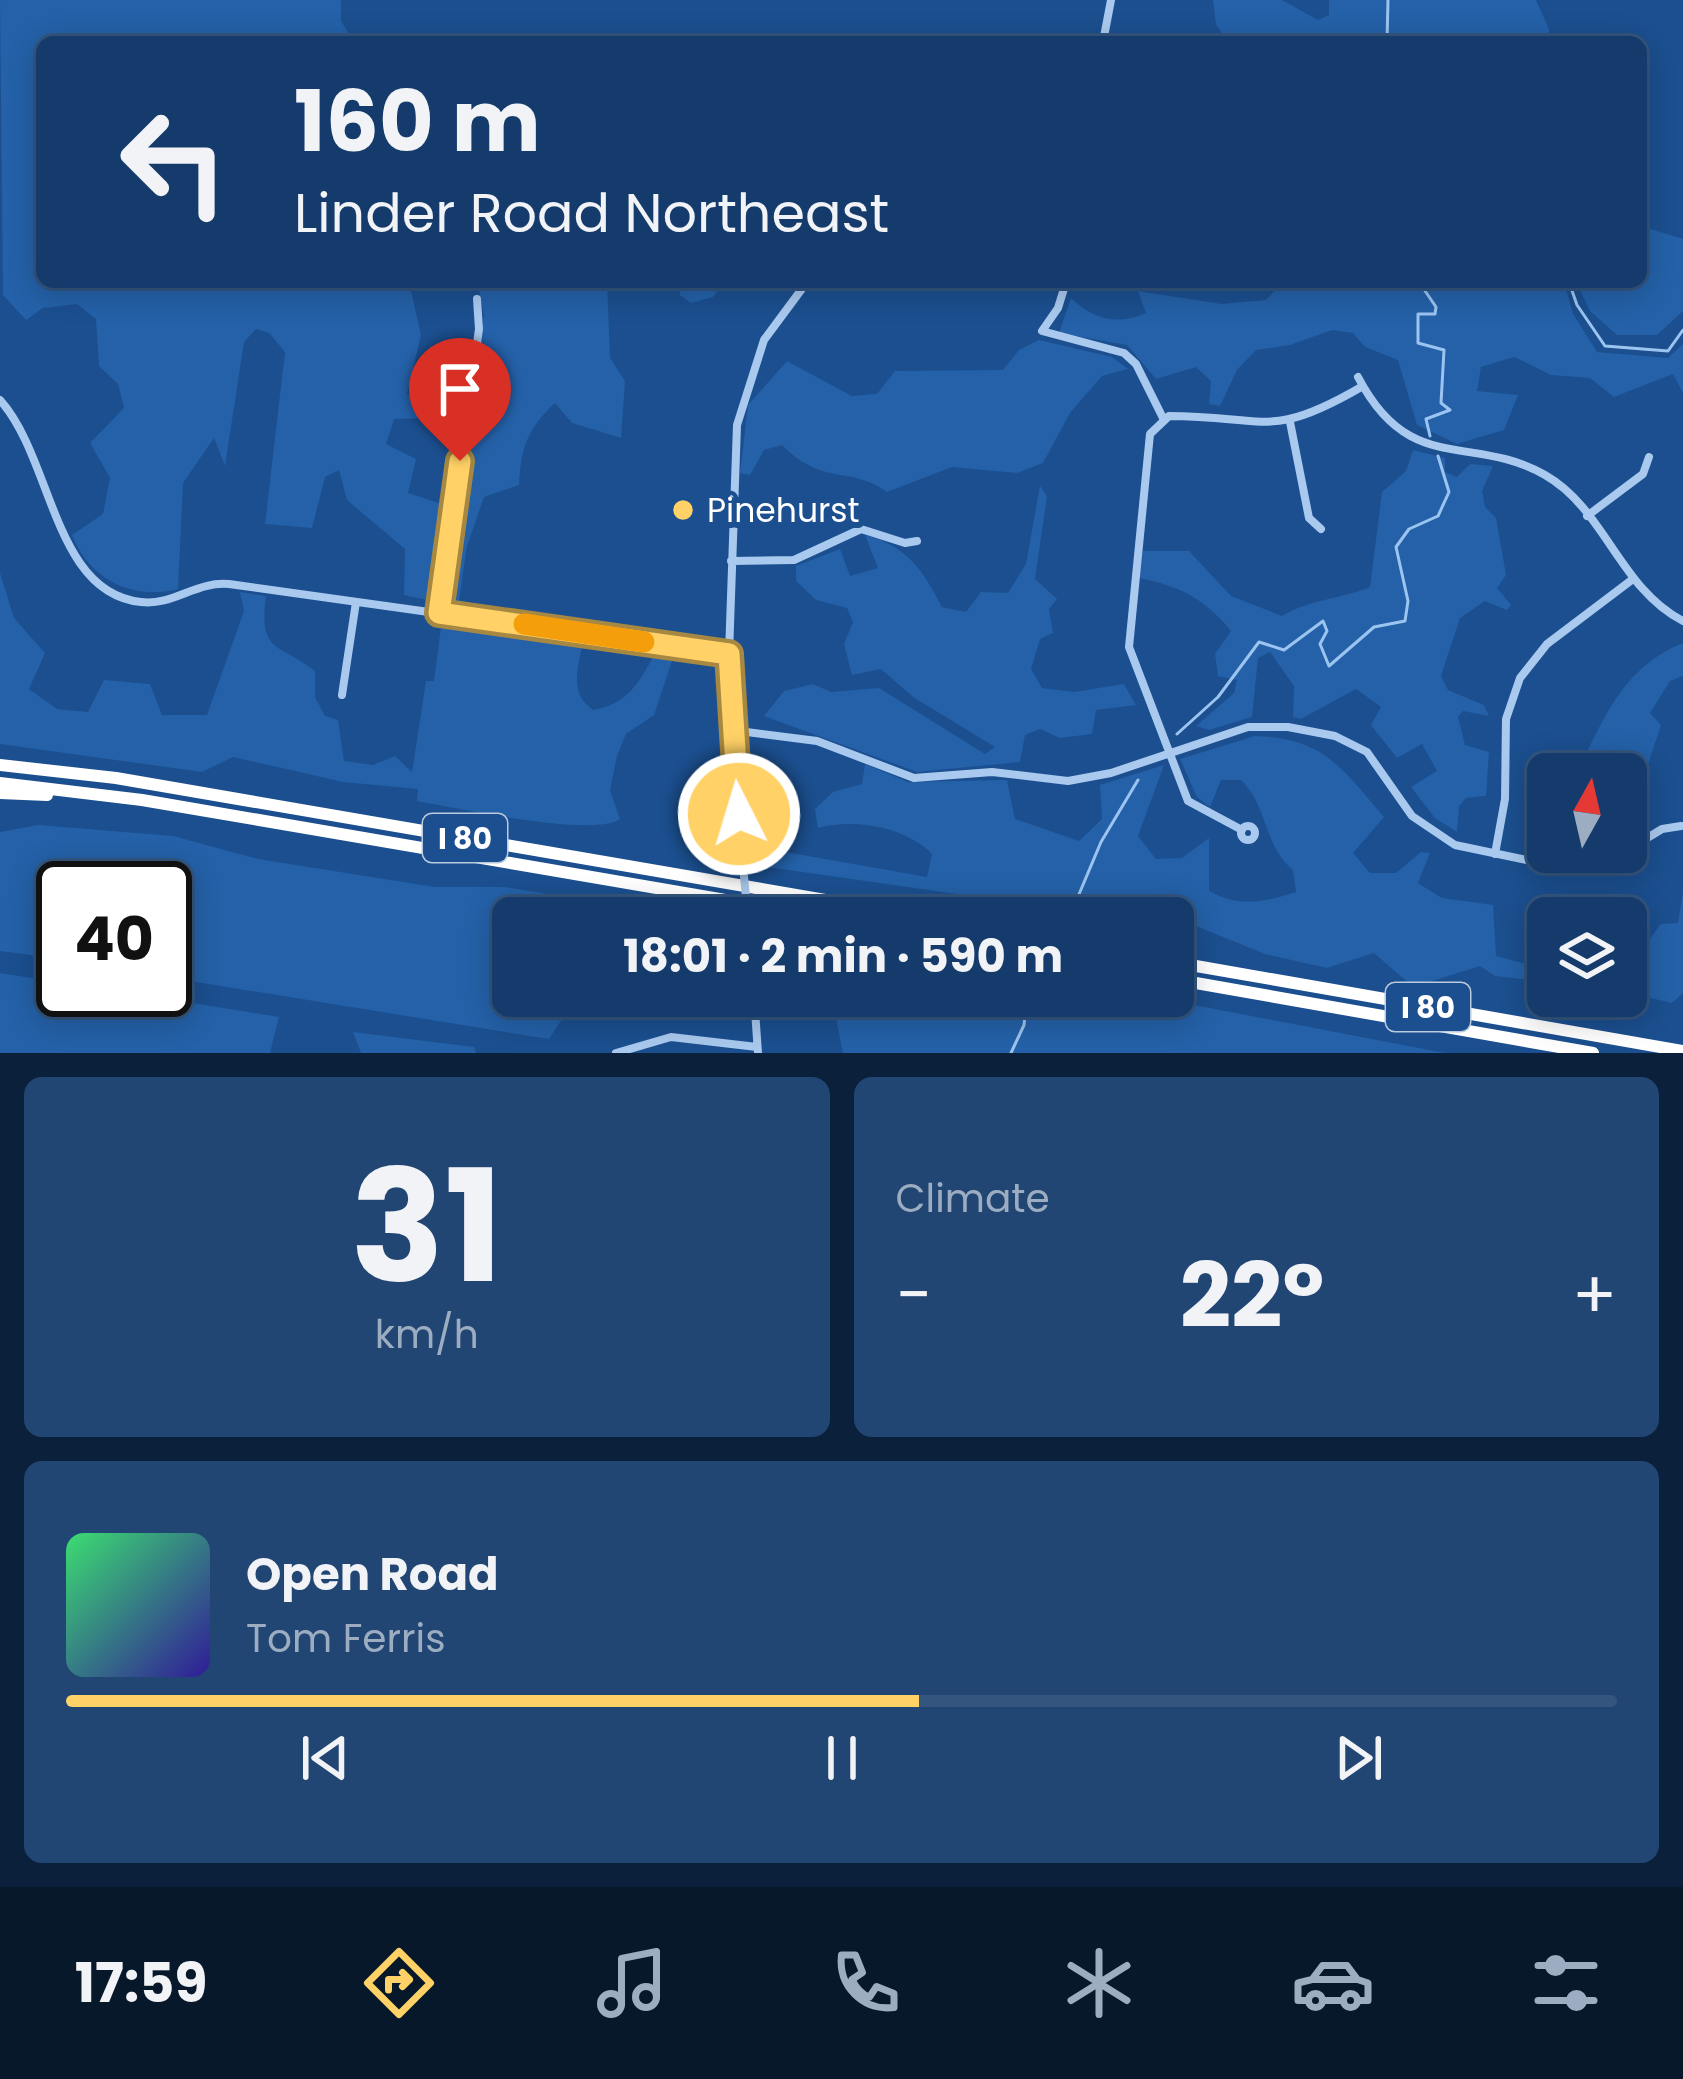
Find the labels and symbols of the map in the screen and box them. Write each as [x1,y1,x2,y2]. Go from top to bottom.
pin [409,338,511,461]
place label: Pinehurst [707,487,860,534]
marker: Pinehurst [670,497,696,523]
position arrow [676,751,802,877]
north arrow [1527,753,1647,873]
road number: I 80 [423,814,507,862]
speed limit sign: 40 [36,861,192,1017]
road number: I 80 [1386,983,1470,1031]

